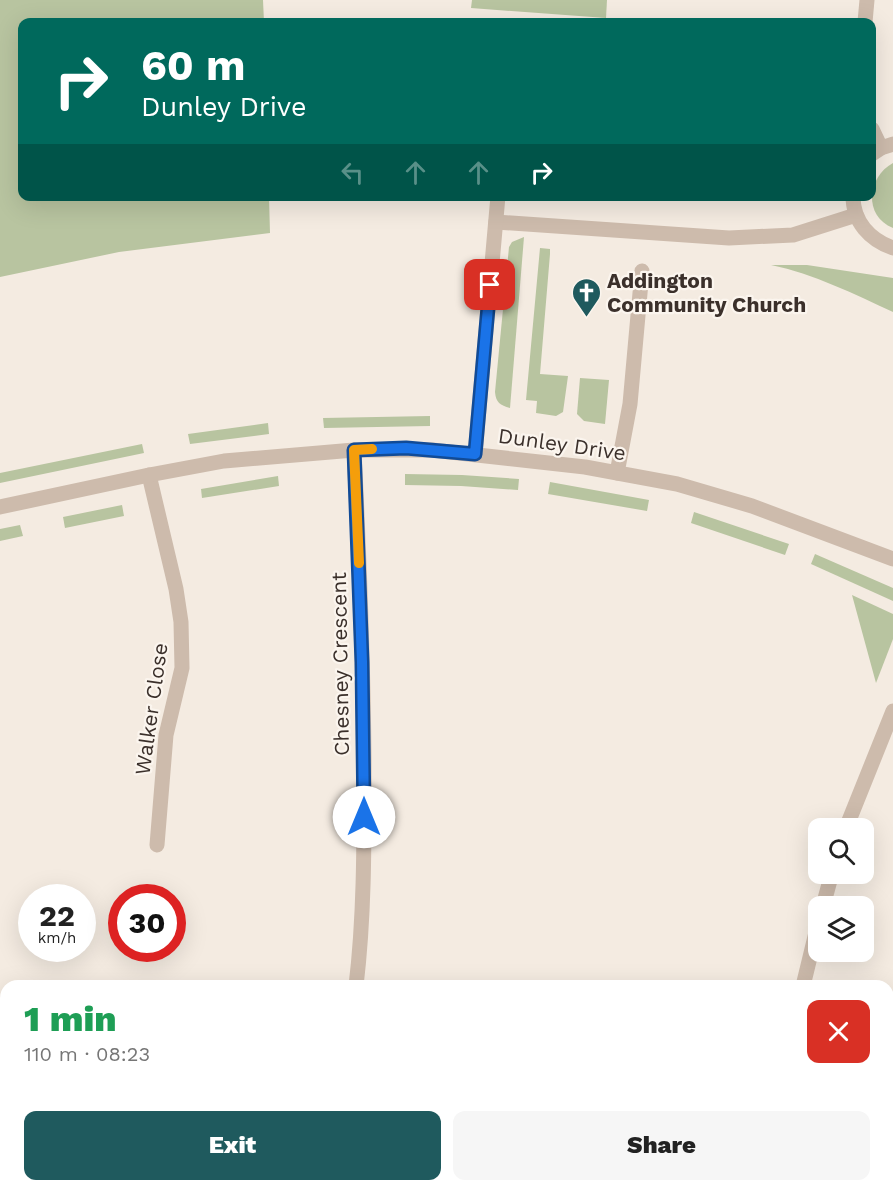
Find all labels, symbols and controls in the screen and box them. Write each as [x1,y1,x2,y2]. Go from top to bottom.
text: 60 m [141,41,245,90]
icon: right [42,42,120,120]
text: Dunley Drive [141,91,307,123]
icon: left [336,156,369,189]
icon: ahead [399,156,432,189]
icon: ahead [462,156,495,189]
icon: right [525,156,558,189]
pin [464,259,515,310]
icon: arrive [473,268,506,301]
place label: Addington Community Church [607,268,806,317]
church icon: Addington Community Church [570,276,602,318]
street label: Dunley Drive [496,423,628,465]
street label: Chesney Crescent [326,572,354,756]
street label: Walker Close [129,641,173,777]
position arrow [332,785,396,849]
map controls [808,818,874,962]
button: search [808,818,874,884]
speed limit sign: 30 [108,884,186,962]
button: layers [808,896,874,962]
text: 22 [39,898,75,933]
text: km/h [38,929,76,947]
text: 1 min [24,998,117,1040]
button: close [807,1000,870,1063]
text: 110 m · 08:23 [24,1042,150,1066]
button: Exit [24,1111,441,1180]
button: Share [453,1111,870,1180]

